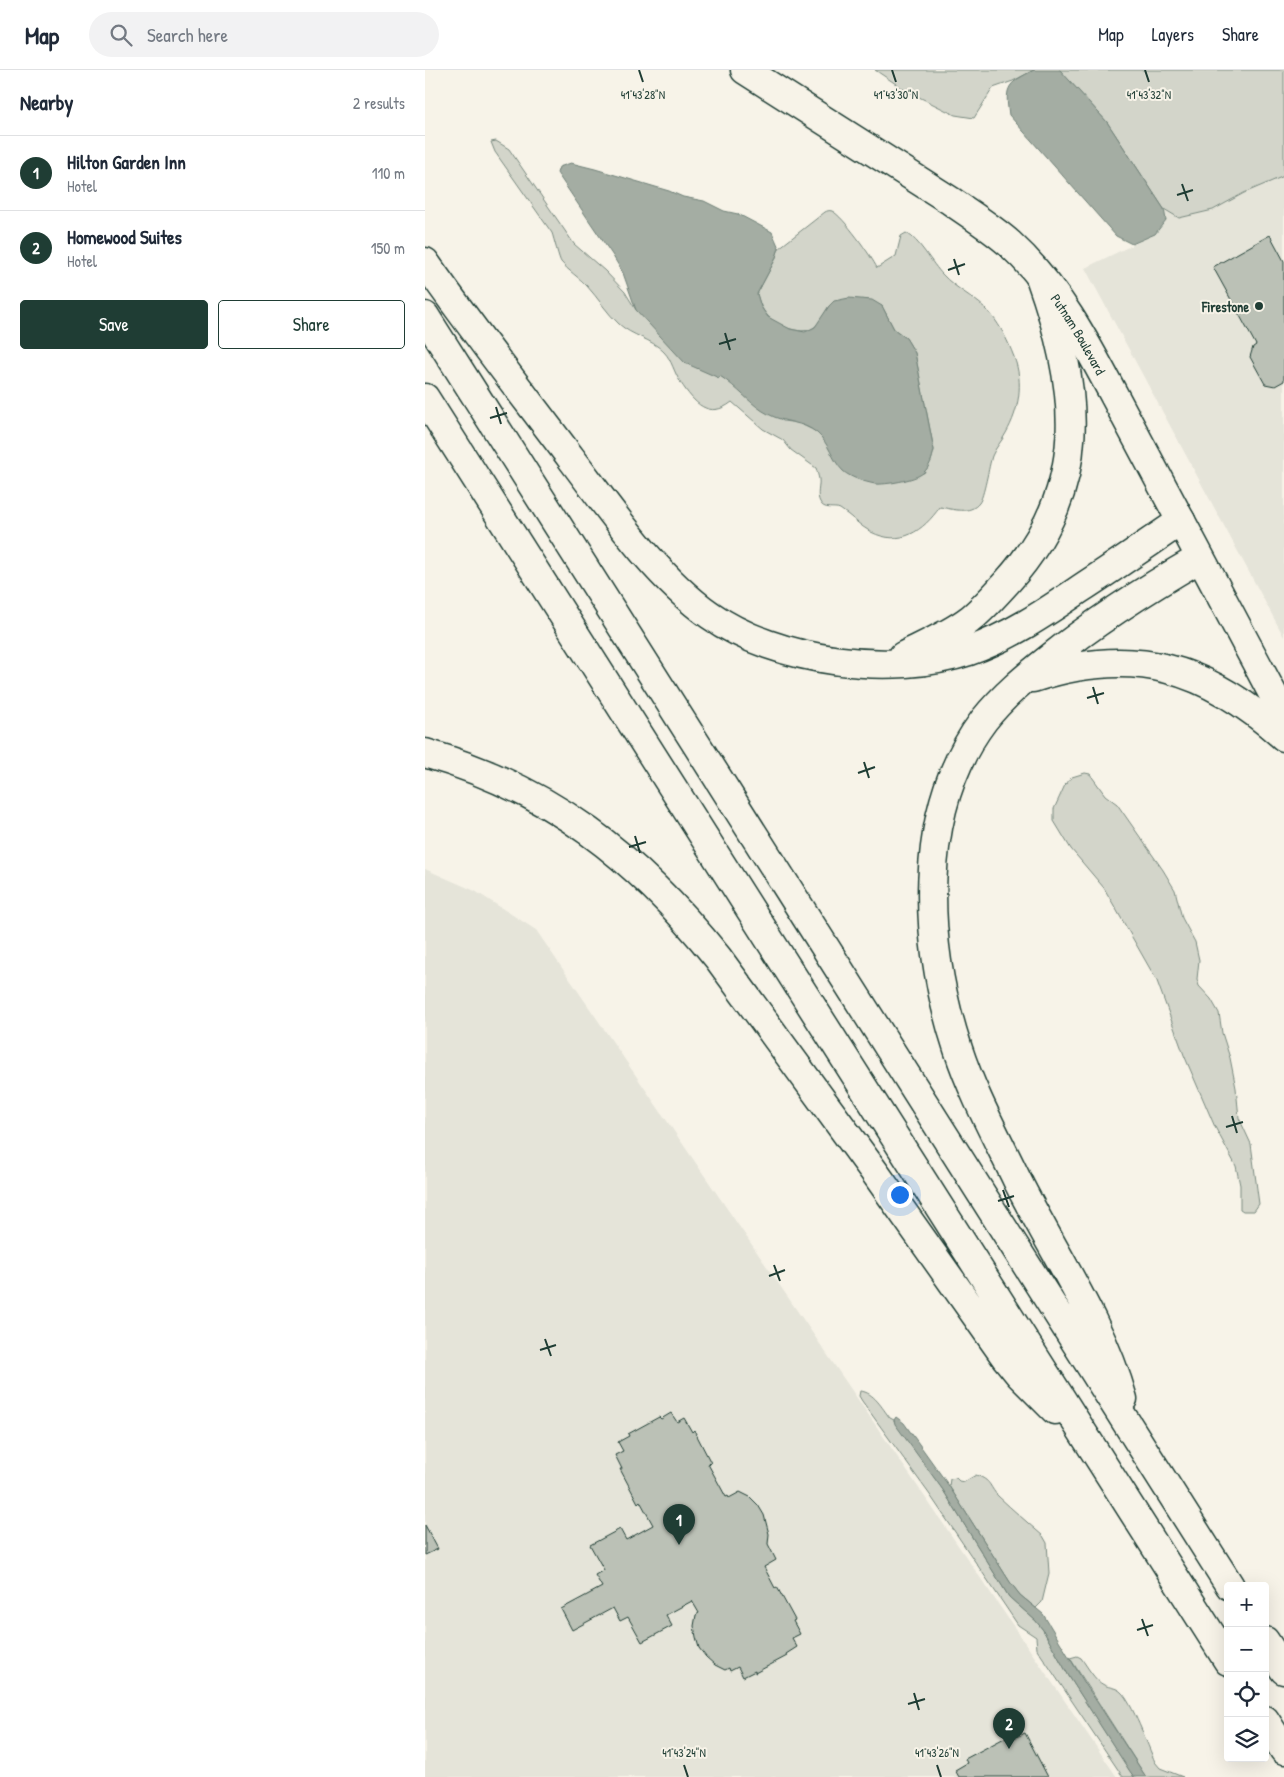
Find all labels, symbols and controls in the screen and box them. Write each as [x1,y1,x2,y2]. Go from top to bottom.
search box [89,12,439,57]
text: Map [25,19,59,51]
icon: search [107,21,135,49]
text: Search here [147,22,228,48]
text: Map [1098,22,1124,47]
text: Layers [1152,22,1194,47]
text: Share [1222,22,1259,47]
text: 41°43'28"N [621,86,665,103]
text: 41°43'30"N [874,86,918,103]
text: 41°43'32"N [1127,86,1171,103]
text: Nearby [20,88,73,117]
text: 2 results [353,92,405,114]
text: Hilton Garden Inn [67,149,186,175]
text: 1 [33,162,39,184]
text: 110 m [372,162,405,184]
text: Hotel [67,175,97,197]
text: Homewood Suites [67,224,182,250]
text: 2 [32,237,40,259]
text: 150 m [371,237,405,259]
text: Hotel [67,250,97,272]
street label: Putnam Boulevard [1047,290,1111,378]
place label: Firestone [1201,297,1249,316]
button: Save [20,300,208,349]
button: Share [218,300,405,349]
marker: Firestone [1253,300,1265,312]
your location [887,1182,913,1208]
pin: 1 [663,1504,695,1545]
map controls [1224,1582,1269,1762]
button: + [1224,1582,1269,1627]
button: − [1224,1627,1269,1672]
button: locate [1224,1672,1269,1717]
pin: 2 [993,1708,1025,1749]
button: layers [1224,1717,1269,1762]
text: 41°43'24"N [662,1744,706,1761]
text: 41°43'26"N [915,1744,959,1761]

